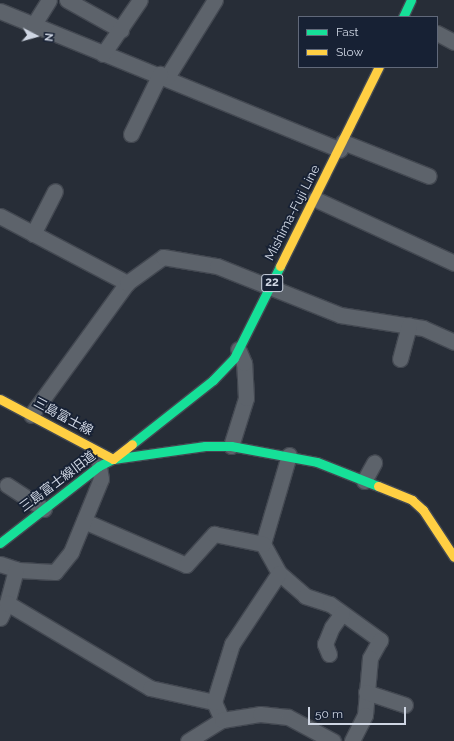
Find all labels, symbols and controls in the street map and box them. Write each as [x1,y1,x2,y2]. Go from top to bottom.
north arrow [16,16,56,56]
legend [298,16,438,68]
text: Fast [336,25,359,39]
text: N [42,32,55,42]
text: Slow [336,45,363,59]
street label: Mishima-Fuji Line [262,163,324,263]
road number: 22 [261,273,283,293]
street label: 三島富士線 [31,395,95,439]
street label: 三島富士線旧道 [17,448,99,516]
scale bar [310,699,408,725]
text: 50 m [315,707,343,721]

